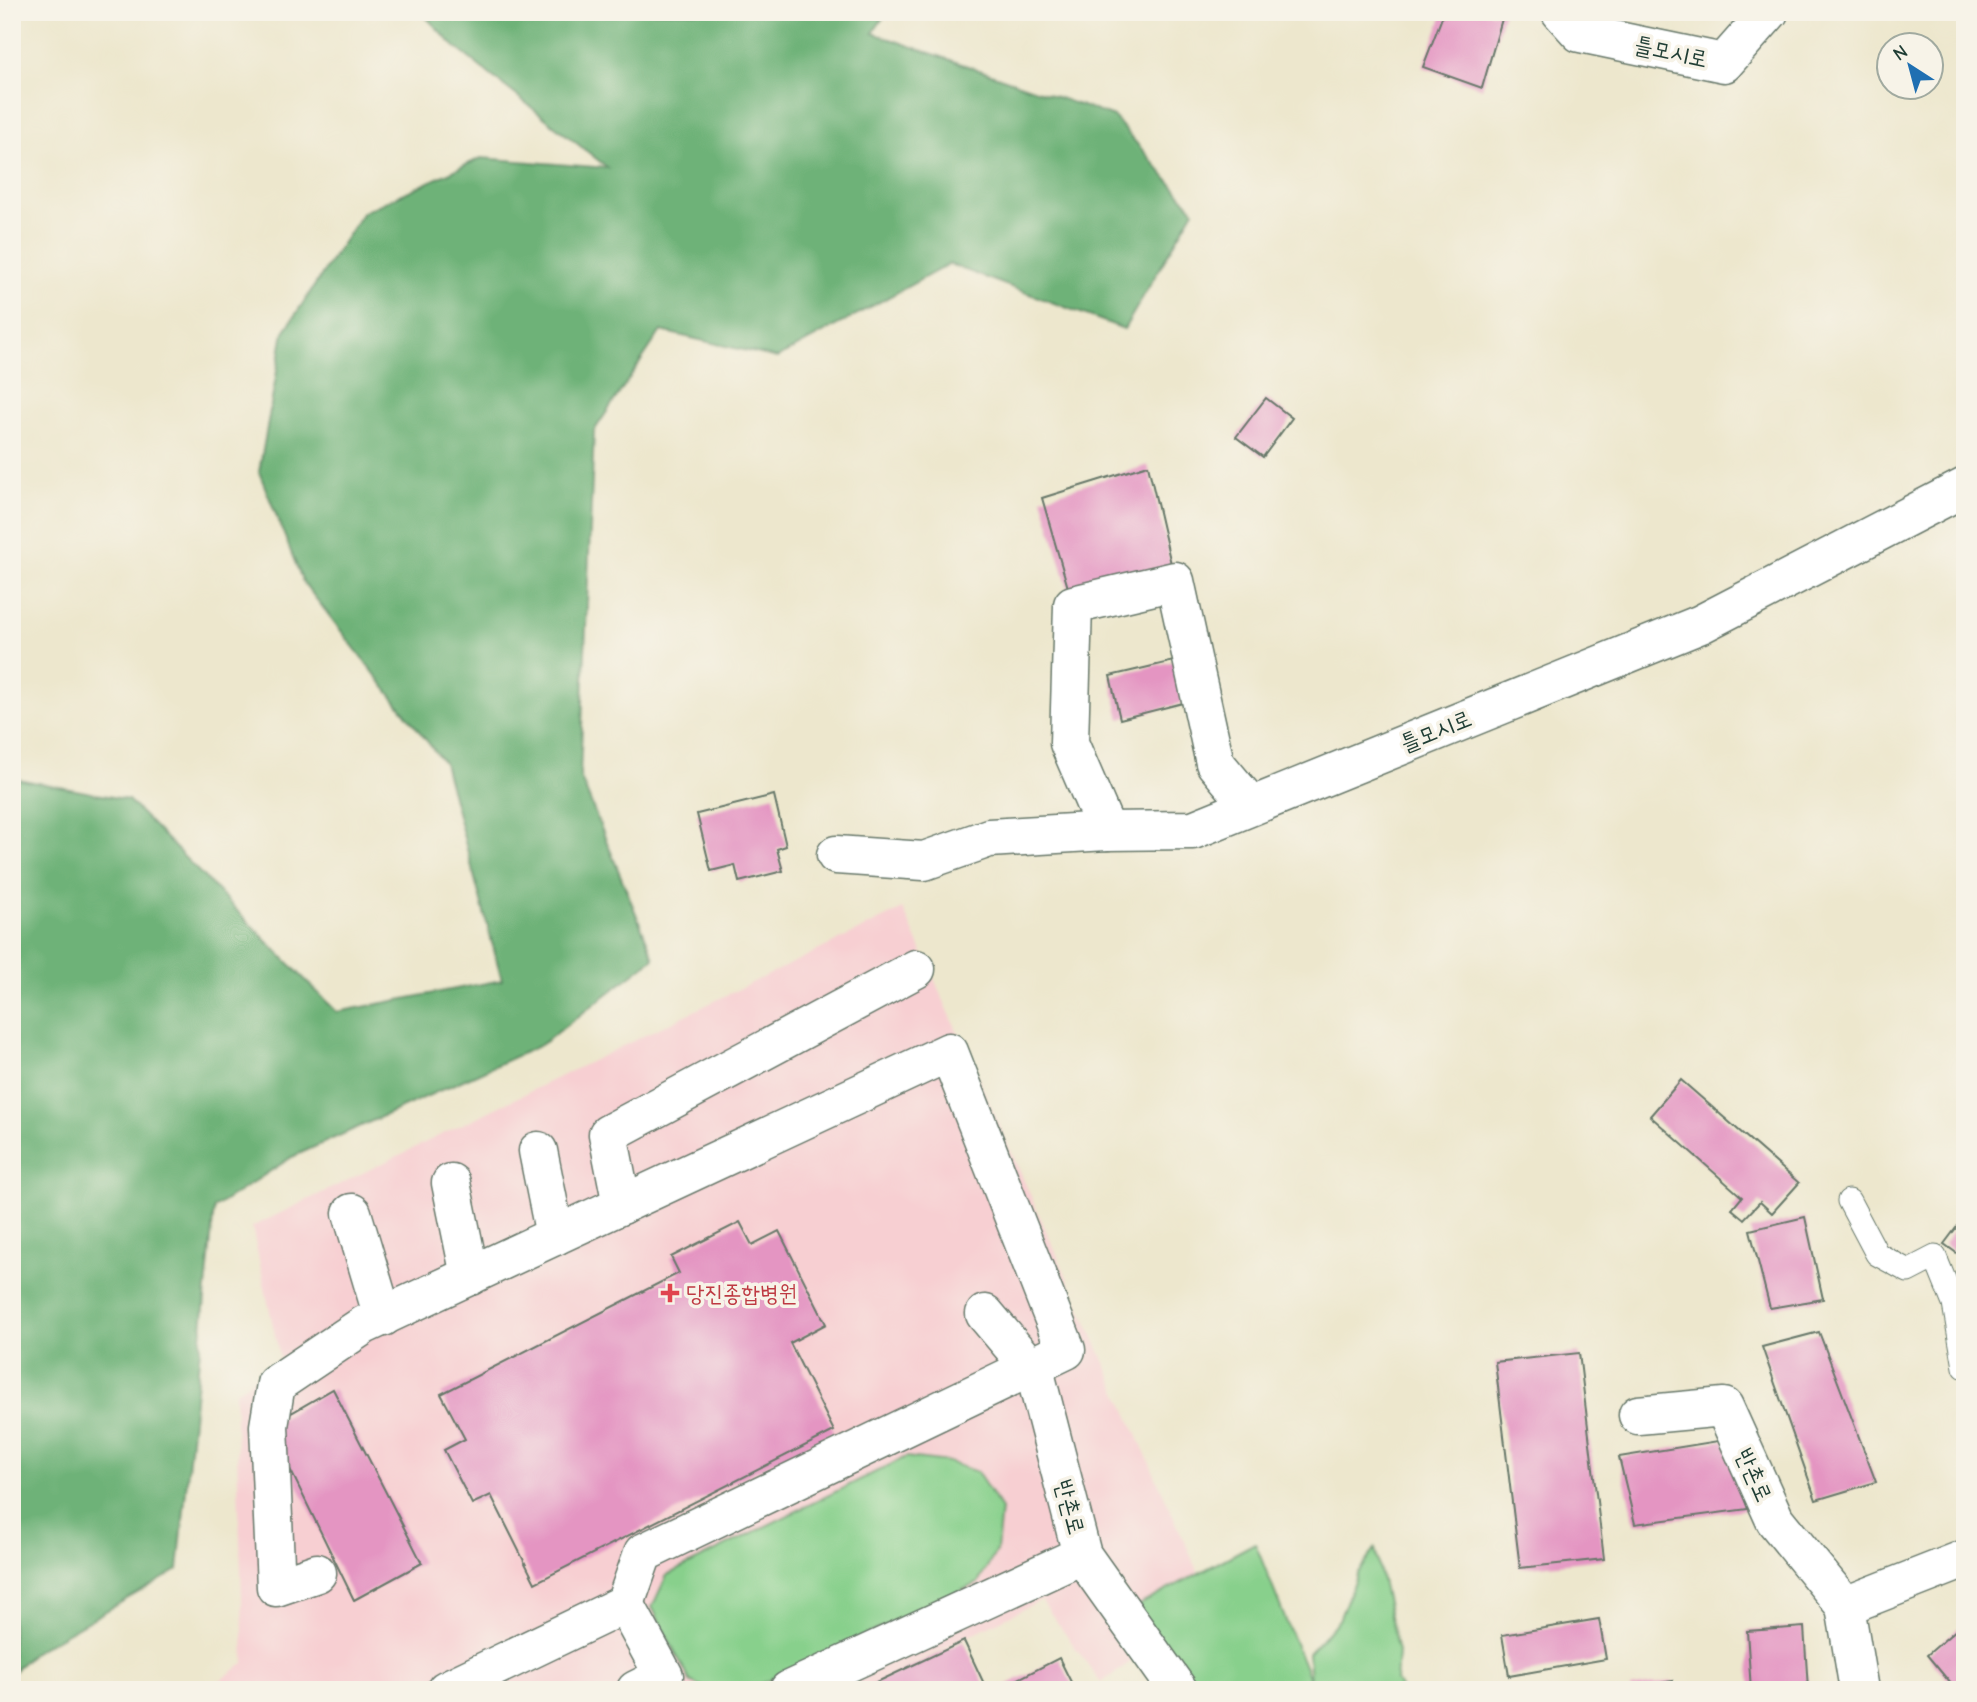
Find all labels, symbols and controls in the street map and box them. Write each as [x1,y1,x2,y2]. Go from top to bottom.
street label: 틀모시로 [1632,31,1710,73]
north arrow [1876,32,1946,102]
text: N [1889,41,1912,66]
street label: 틀모시로 [1397,705,1475,757]
place label: 당진종합병원 [686,1280,797,1307]
marker: 당진종합병원 [660,1283,680,1303]
street label: 반촌로 [1730,1444,1778,1506]
street label: 반촌로 [1050,1477,1090,1537]

